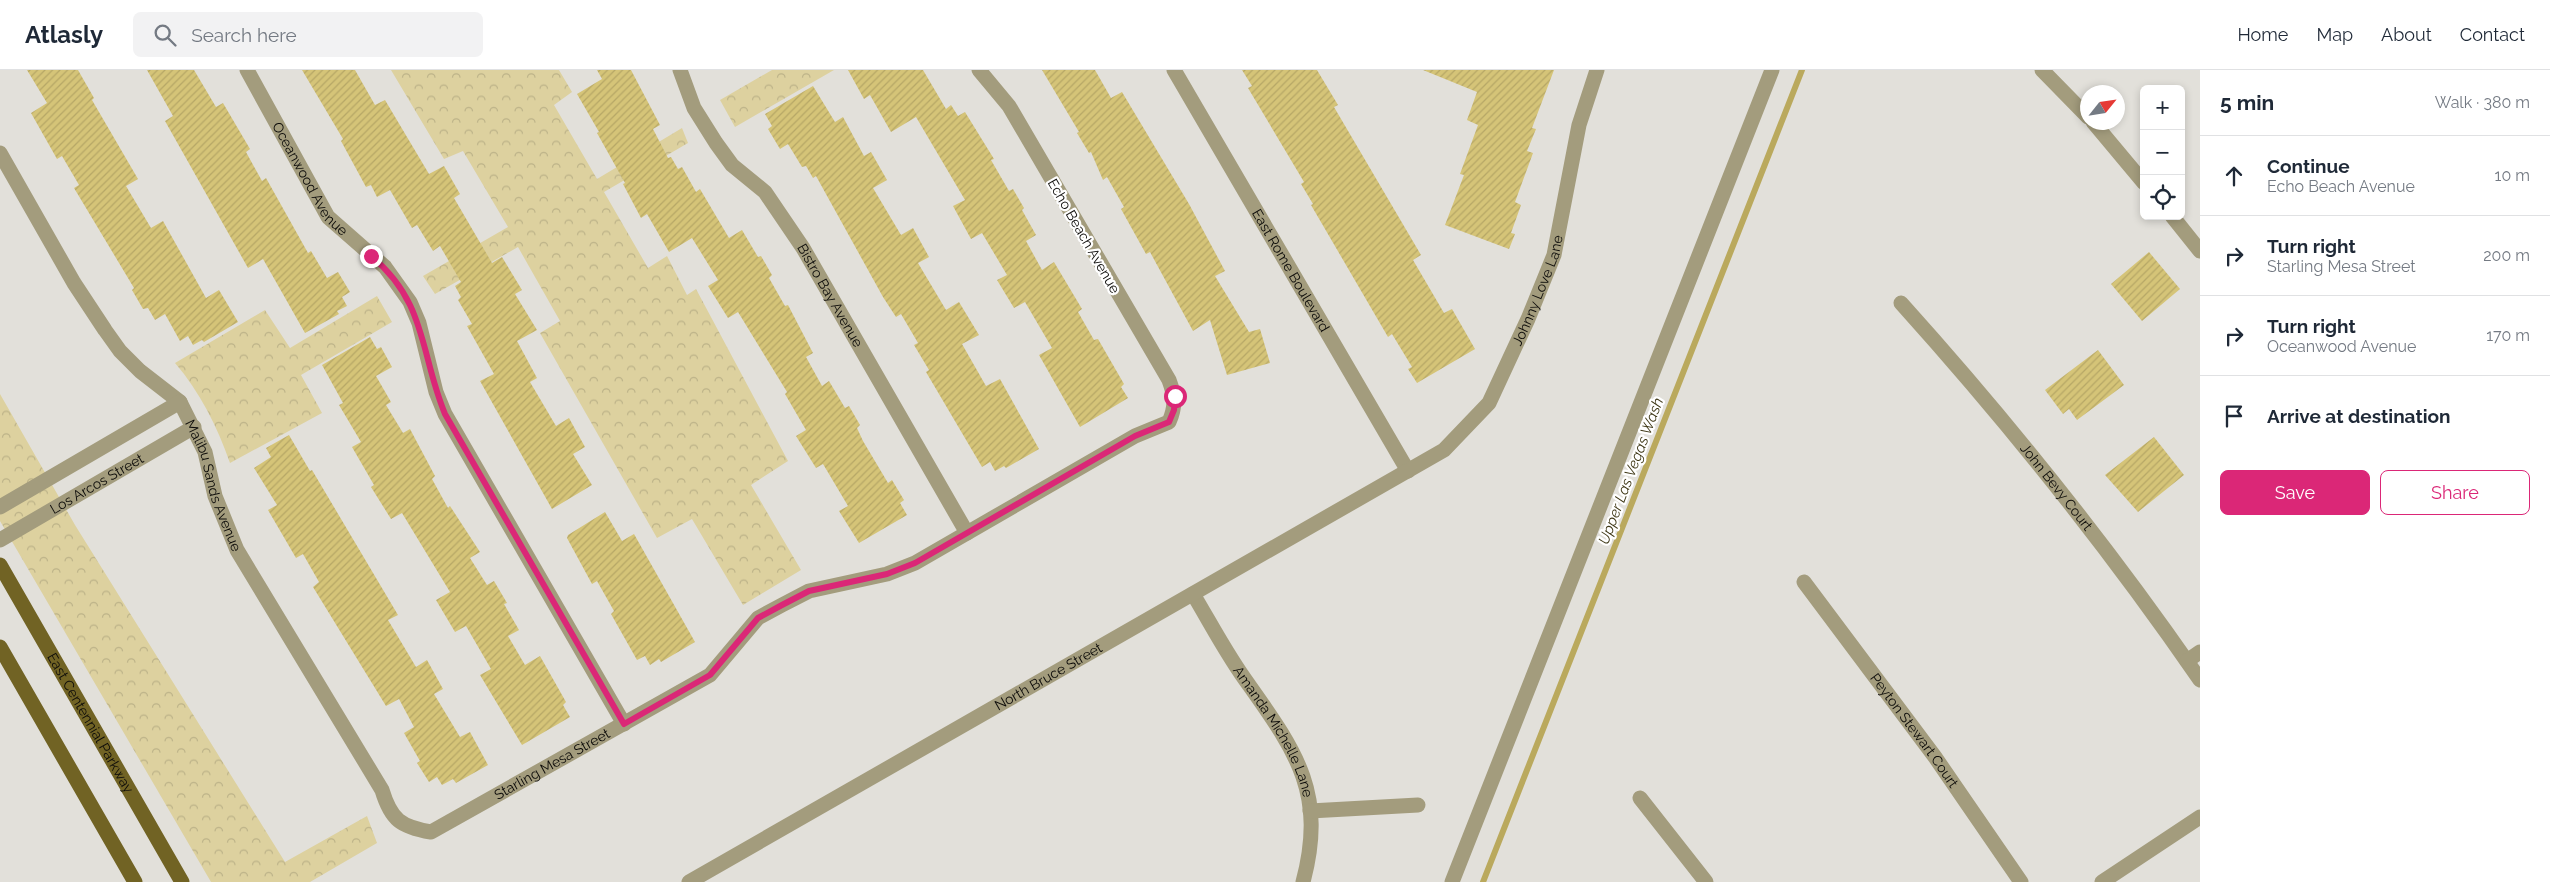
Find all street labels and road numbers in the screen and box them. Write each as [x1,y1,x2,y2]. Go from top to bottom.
street label: Oceanwood Avenue [269,119,351,239]
street label: Echo Beach Avenue [1045,176,1123,296]
street label: East Rome Boulevard [1249,206,1333,335]
street label: Johnny Love Lane [1509,234,1566,348]
street label: Bistro Bay Avenue [794,241,866,350]
street label: Malibu Sands Avenue [182,417,245,554]
street label: John Bevy Court [2017,440,2096,534]
street label: Los Arcos Street [47,450,147,517]
street label: North Bruce Street [992,639,1105,713]
street label: East Centennial Parkway [44,650,137,796]
street label: Amanda Michelle Lane [1230,663,1316,799]
street label: Peyton Stewart Court [1867,670,1962,791]
street label: Starling Mesa Street [491,725,613,803]

